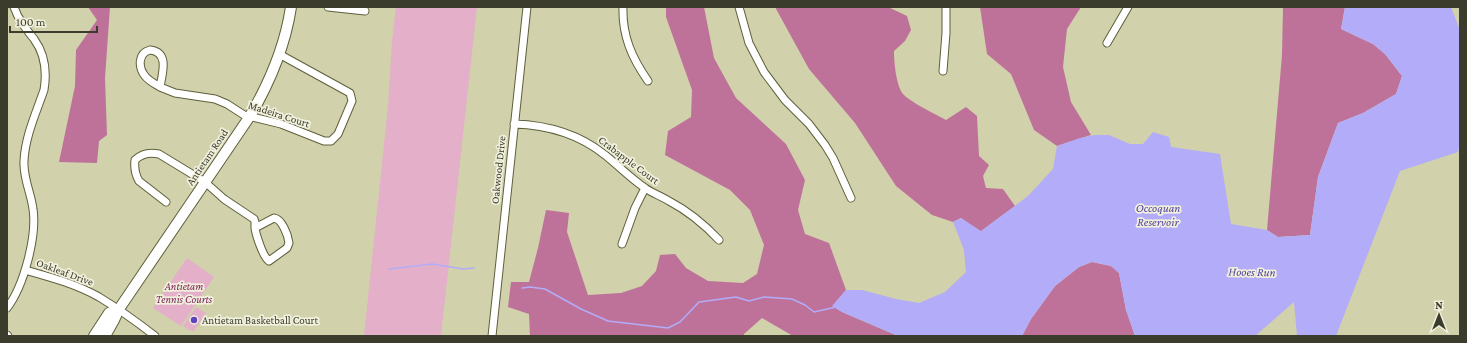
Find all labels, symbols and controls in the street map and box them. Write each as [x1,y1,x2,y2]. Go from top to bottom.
scale bar [10,8,97,34]
text: 100 m [16,15,46,29]
street label: Madeira Court [247,98,312,130]
street label: Antietam Road [184,126,230,187]
street label: Crabapple Court [596,133,662,188]
street label: Oakwood Drive [488,135,508,205]
water label: Occoquan Reservoir [1136,201,1180,229]
street label: Oakleaf Drive [35,256,95,288]
water label: Hooes Run [1228,265,1276,279]
park label: Antietam Tennis Courts [156,280,213,305]
north arrow [1419,295,1459,335]
text: N [1435,299,1443,311]
place label: Antietam Basketball Court [202,314,318,326]
marker: Antietam Basketball Court [189,315,199,325]

